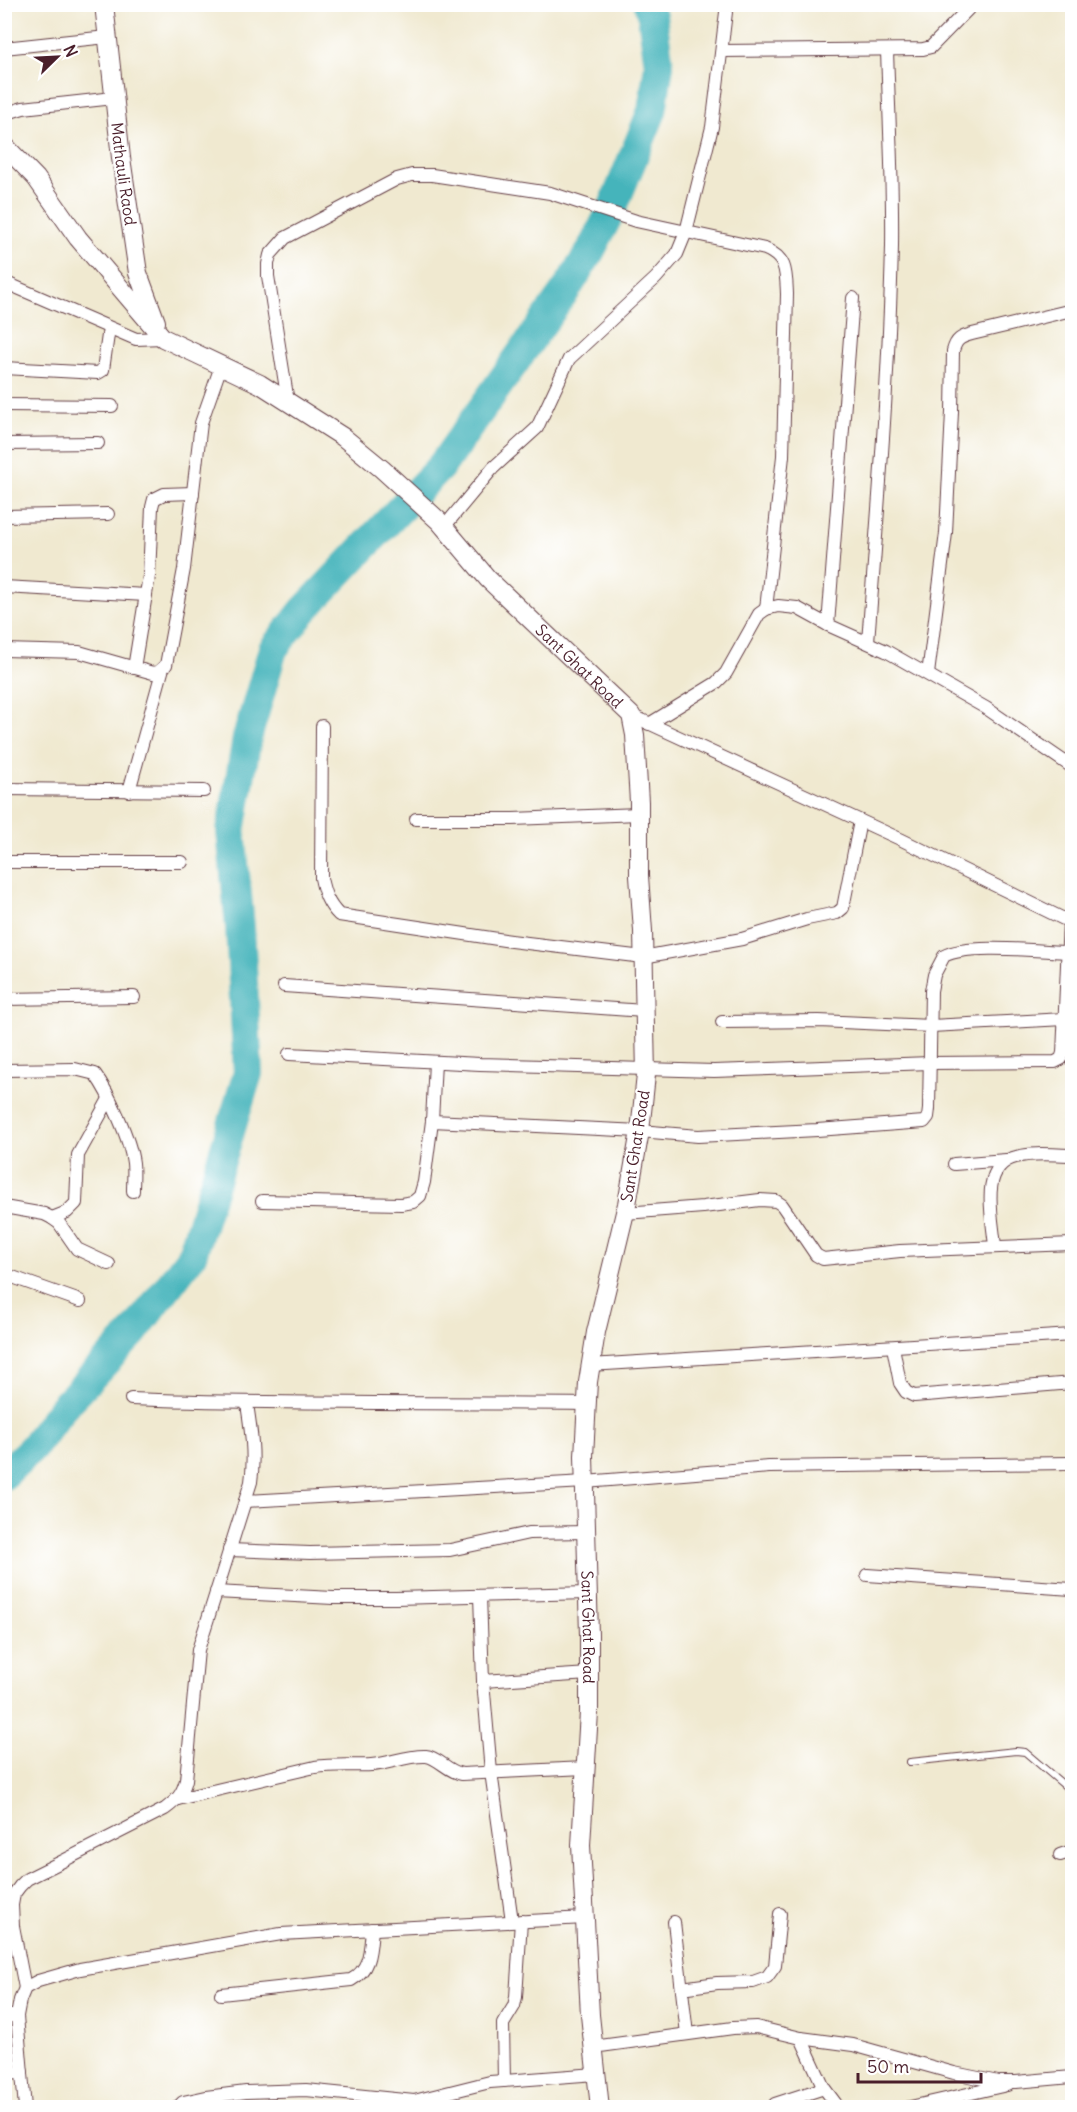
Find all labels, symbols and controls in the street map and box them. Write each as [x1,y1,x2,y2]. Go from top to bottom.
north arrow [27,27,87,87]
text: N [59,42,82,60]
street label: Mathauli Raod [107,121,141,227]
street label: Sant Ghat Road [532,620,627,712]
street label: Sant Ghat Road [616,1089,654,1203]
street label: Sant Ghat Road [577,1570,599,1684]
scale bar [858,2046,981,2084]
text: 50 m [867,2055,909,2078]

